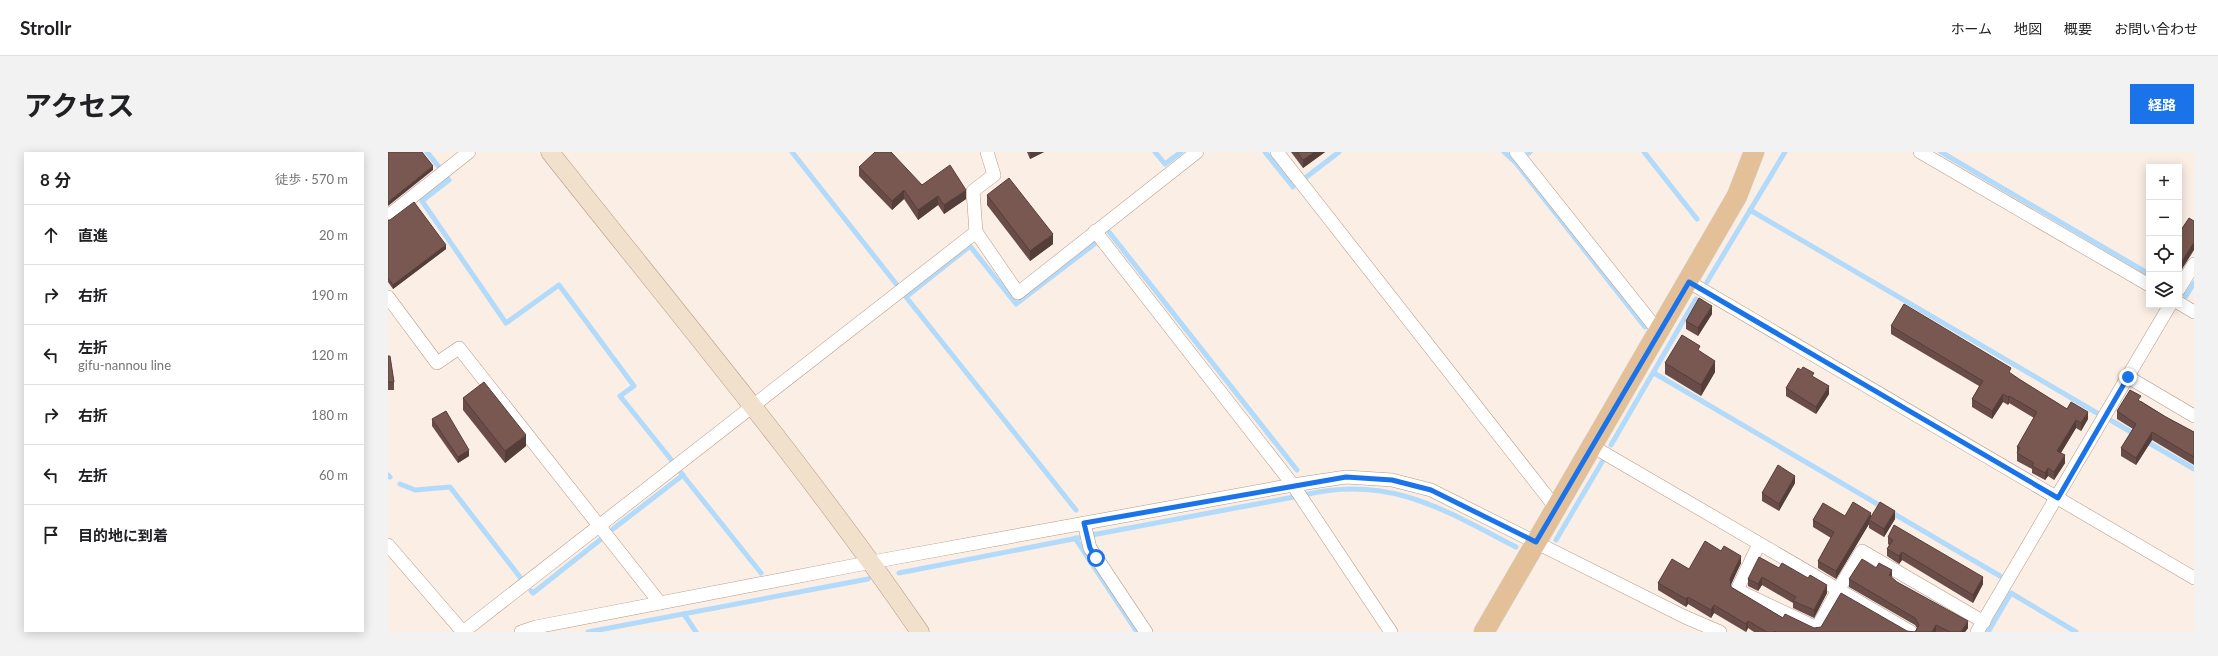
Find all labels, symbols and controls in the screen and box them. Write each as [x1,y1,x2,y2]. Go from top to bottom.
text: Strollr [20,16,71,39]
text: ホーム [1950,20,1992,37]
text: 地図 [2014,20,2042,37]
text: 概要 [2064,20,2092,37]
text: お問い合わせ [2114,20,2198,37]
button: 経路 [2130,84,2194,124]
text: アクセス [24,88,135,122]
map controls [2146,164,2182,308]
button: + [2146,164,2182,200]
text: 8 分 [40,169,71,190]
text: 徒歩 · 570 m [275,171,348,187]
button: − [2146,200,2182,236]
icon: ahead [40,224,62,246]
text: 直進 [78,226,108,244]
text: 20 m [319,227,348,243]
button: locate [2146,236,2182,272]
button: layers [2146,272,2182,308]
icon: right [40,284,62,306]
text: 右折 [78,286,108,304]
text: 190 m [311,287,348,303]
text: 左折 [78,338,108,356]
icon: left [40,344,62,366]
text: 120 m [311,347,348,363]
text: gifu-nannou line [78,357,171,373]
route end [2119,368,2137,386]
icon: right [40,404,62,426]
text: 右折 [78,406,108,424]
text: 180 m [311,407,348,423]
icon: left [40,464,62,486]
text: 左折 [78,466,108,484]
text: 60 m [319,467,348,483]
icon: arrive [40,524,62,546]
text: 目的地に到着 [78,526,168,544]
route start [1087,549,1105,567]

